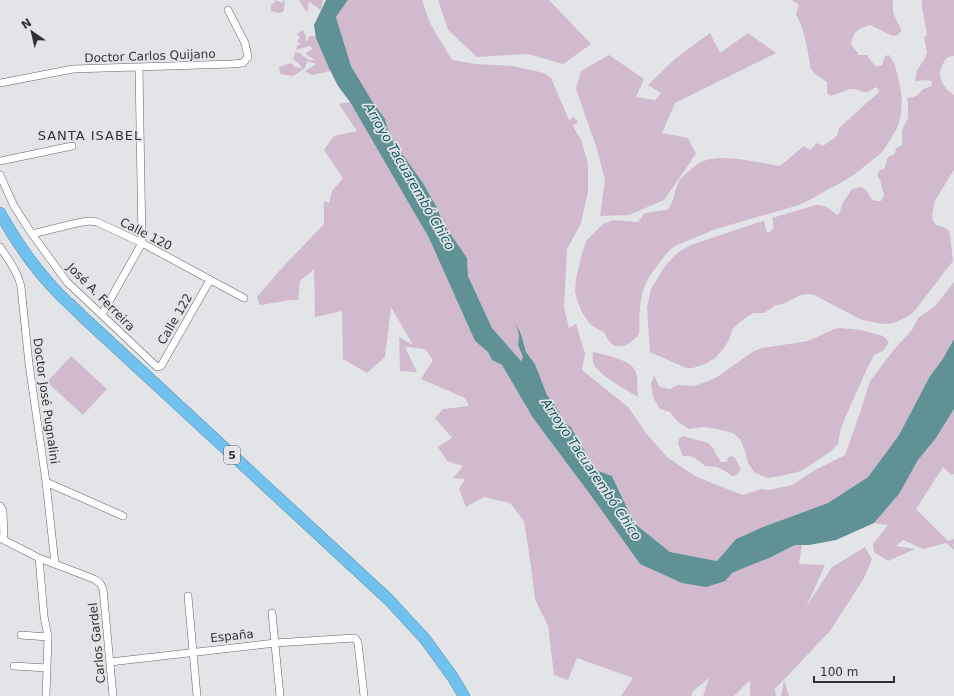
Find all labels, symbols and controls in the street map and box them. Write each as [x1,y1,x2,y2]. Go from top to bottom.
north arrow [12,12,52,52]
text: N [19,16,34,32]
street label: Doctor Carlos Quijano [84,47,216,65]
water label: Arroyo Tacuarembó Chico [361,99,458,253]
district label: SANTA ISABEL [38,128,142,143]
street label: Calle 120 [118,215,174,253]
street label: José A. Ferreira [64,260,138,334]
street label: Calle 122 [155,291,195,347]
street label: Doctor José Pugnalini [30,337,62,465]
water label: Arroyo Tacuarembó Chico [538,395,645,543]
road number: 5 [224,446,240,464]
street label: Carlos Gardel [86,602,108,684]
street label: España [210,627,254,645]
scale bar [814,658,894,684]
text: 100 m [820,665,858,679]

